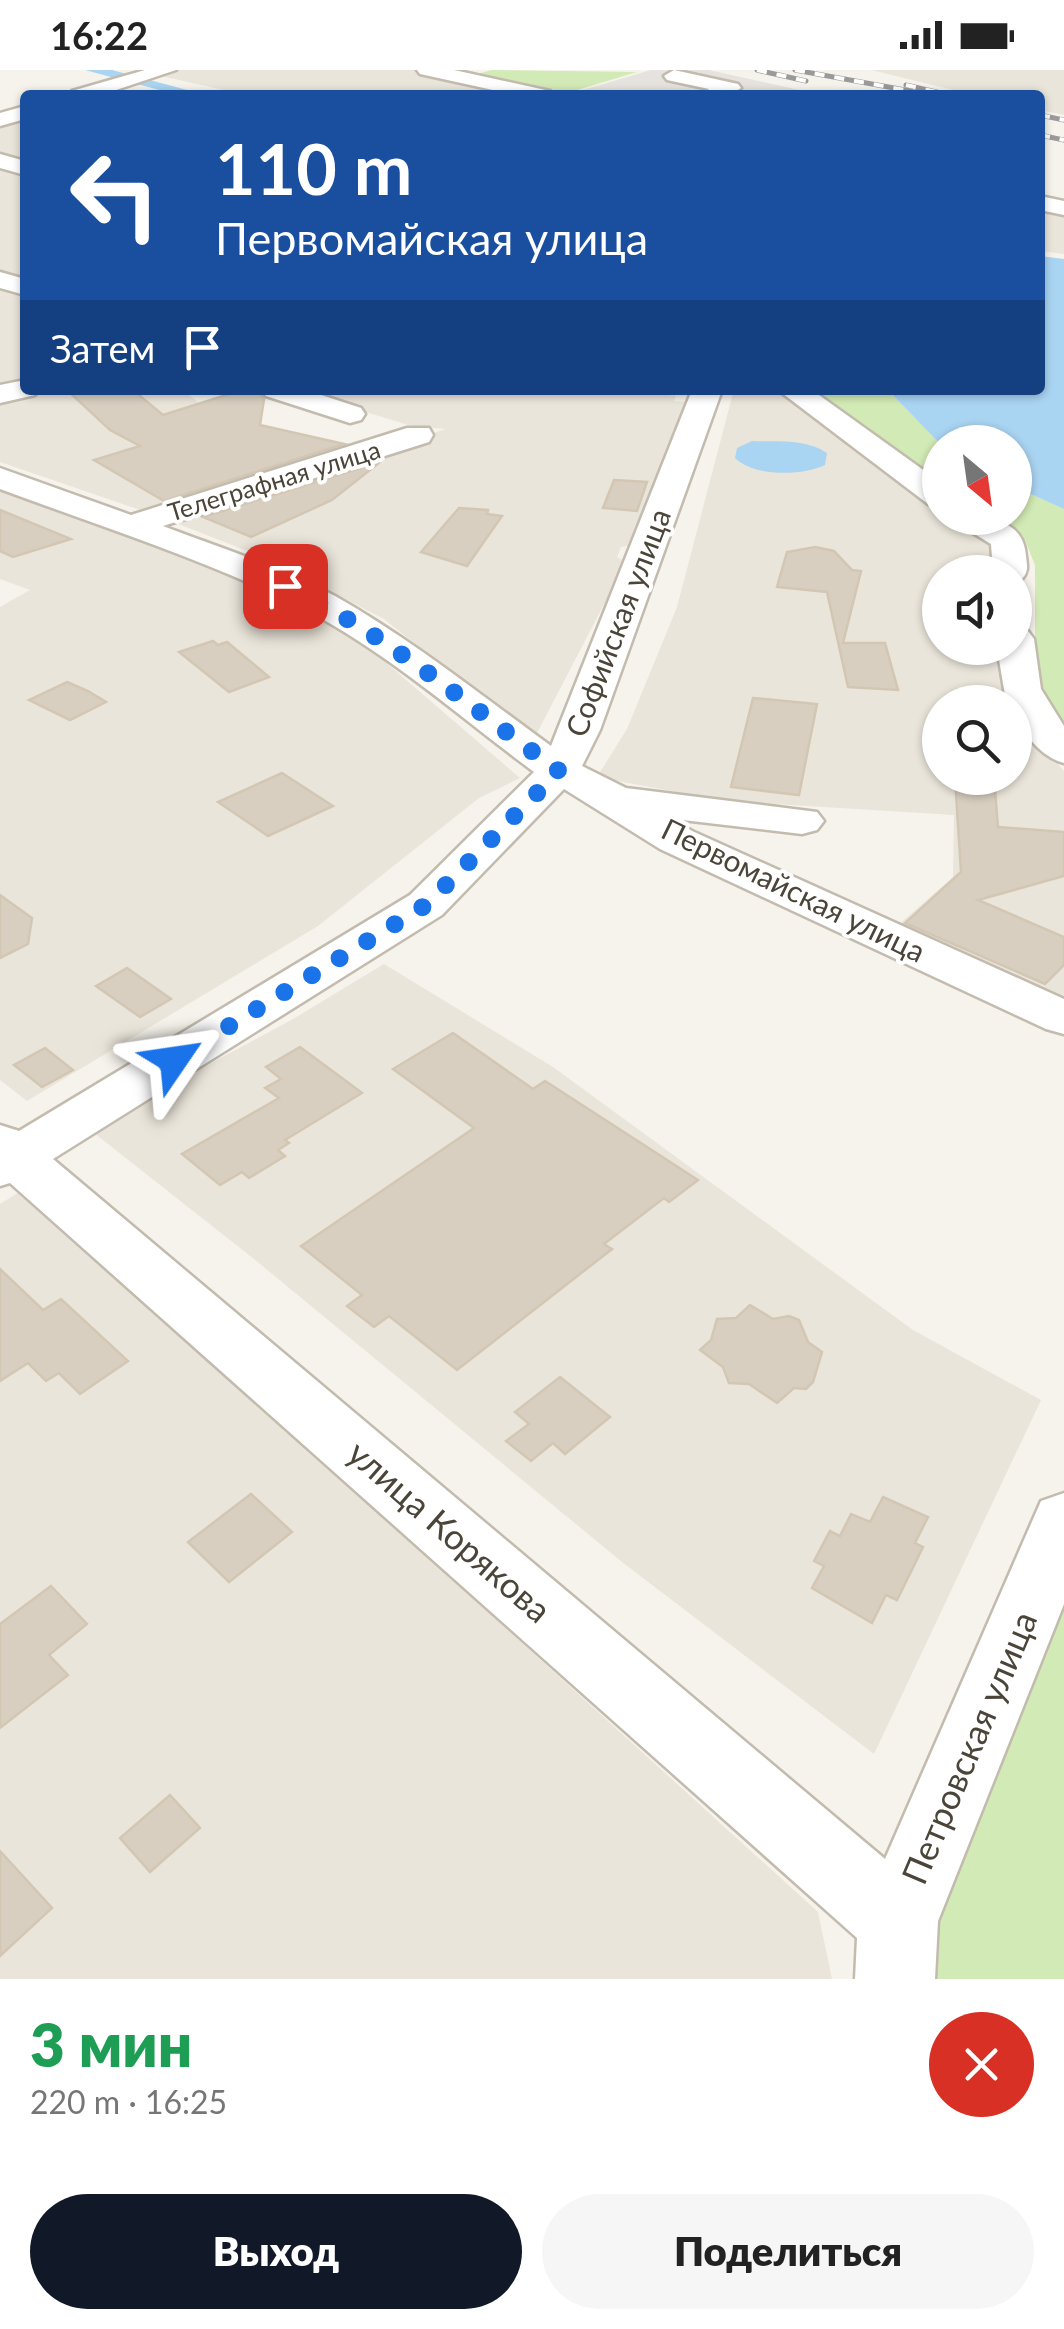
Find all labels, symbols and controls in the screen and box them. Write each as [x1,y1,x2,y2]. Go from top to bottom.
text: 16:22 [50,12,148,58]
text: 110 m [215,126,412,210]
icon: left [50,130,180,260]
text: Первомайская улица [215,211,648,265]
icon: arrive [175,320,230,375]
text: Затем [50,325,155,371]
north arrow [922,425,1032,535]
map controls [922,425,1032,795]
street label: Телеграфная улица [164,433,384,527]
street label: Софийская улица [557,503,677,742]
pin [243,544,328,629]
button: sound [922,555,1032,665]
icon: arrive [258,559,313,614]
button: search [922,685,1032,795]
street label: Первомайская улица [656,810,931,969]
position arrow [122,1008,226,1112]
street label: улица Корякова [340,1431,560,1630]
street label: Петровская улица [892,1605,1045,1890]
text: 3 мин [30,2008,192,2080]
button: close [929,2012,1034,2117]
text: 220 m · 16:25 [30,2082,227,2121]
button: Выход [30,2194,522,2309]
button: Поделиться [542,2194,1034,2309]

